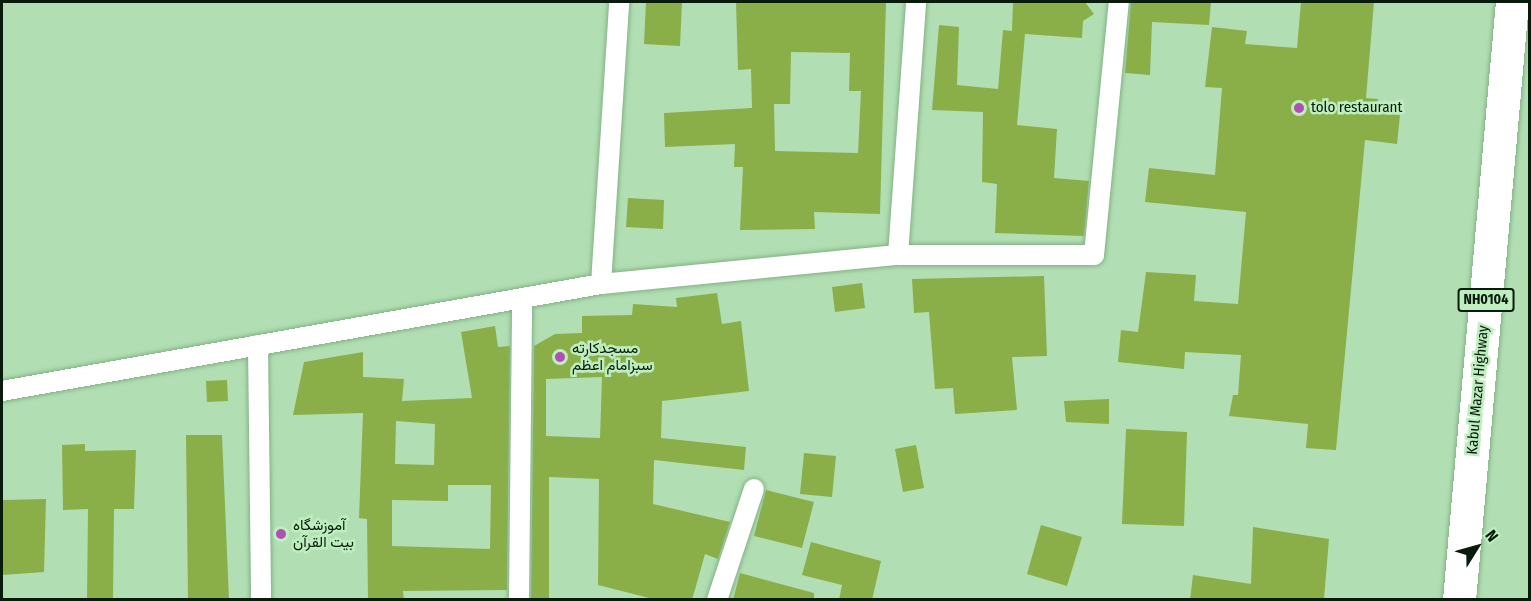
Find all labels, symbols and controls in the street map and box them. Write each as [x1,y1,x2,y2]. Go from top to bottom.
place label: tolo restaurant [1311,99,1402,117]
marker: tolo restaurant [1292,101,1306,115]
road number: NH0104 [1458,289,1514,311]
street label: Kabul Mazar Highway [1463,325,1493,455]
place label: مسجدکارته سبزامام اعظم [572,339,653,374]
marker: مسجدکارته سبزامام اعظم [553,350,567,364]
place label: آموزشگاه بیت القرآن [293,516,354,551]
north arrow [1447,517,1507,577]
text: N [1481,526,1502,545]
marker: آموزشگاه بیت القرآن [274,527,288,541]

